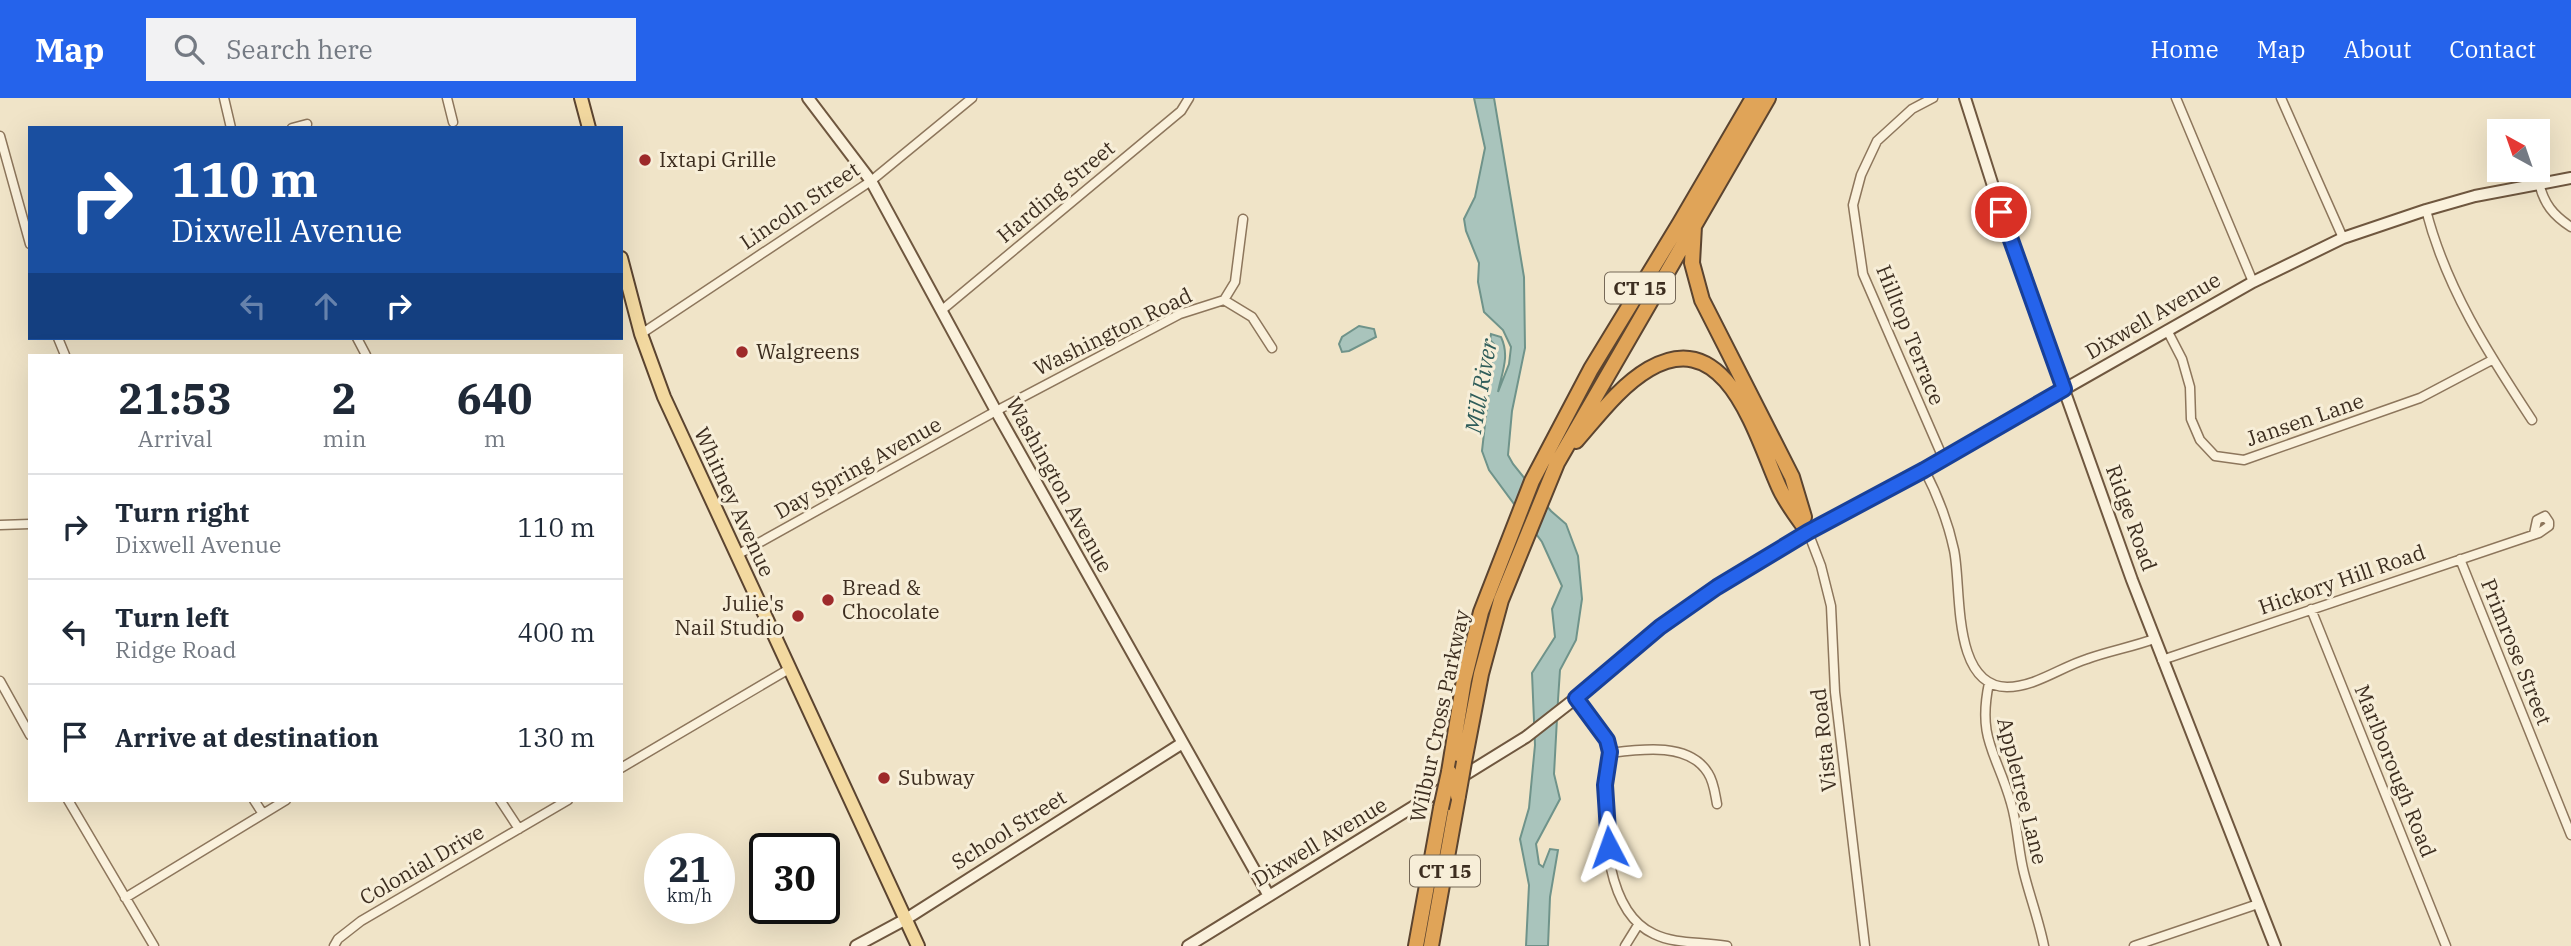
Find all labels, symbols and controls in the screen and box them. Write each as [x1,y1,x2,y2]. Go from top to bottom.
search box [146,18,636,81]
text: Map [35,28,104,71]
icon: search [170,30,208,68]
text: Search here [226,32,373,66]
text: Home [2151,33,2219,65]
text: Map [2257,33,2305,65]
text: About [2343,33,2411,65]
text: Contact [2449,33,2536,65]
north arrow [2487,119,2550,182]
map controls [2487,119,2550,182]
street label: Harding Street [991,134,1120,249]
place label: Ixtapi Grille [659,145,776,173]
text: 110 m [171,147,318,210]
marker: Ixtapi Grille [637,152,653,168]
icon: right [56,154,147,245]
street label: Lincoln Street [734,155,865,256]
pin [1971,182,2031,242]
icon: arrive [1982,193,2020,231]
text: Dixwell Avenue [171,209,403,251]
street label: Hilltop Terrace [1870,260,1952,409]
street label: Dixwell Avenue [2080,265,2225,365]
road number: CT 15 [1605,272,1675,304]
street label: Washington Road [1029,281,1197,382]
icon: left [234,287,272,325]
icon: ahead [307,287,345,325]
icon: right [380,287,418,325]
water label: Mill River [1457,336,1503,436]
place label: Walgreens [756,337,860,365]
marker: Walgreens [734,344,750,360]
text: 21:53 [118,371,232,426]
text: 2 [332,371,357,426]
text: 640 [457,371,532,426]
street label: Jansen Lane [2242,386,2367,452]
street label: Washington Avenue [1000,392,1120,577]
street label: Day Spring Avenue [769,410,946,525]
street label: Whitney Avenue [688,422,782,581]
text: Arrival [138,423,213,453]
text: min [323,423,366,453]
text: m [484,423,506,453]
street label: Ridge Road [2100,461,2164,575]
text: Turn right [115,495,249,529]
icon: right [56,508,94,546]
text: 110 m [517,510,595,544]
text: Dixwell Avenue [115,529,281,559]
street label: Hickory Hill Road [2255,537,2429,621]
place label: Bread & Chocolate [842,573,939,625]
street label: Primrose Street [2475,574,2559,729]
place label: Julie's Nail Studio [675,589,784,641]
marker: Bread & Chocolate [820,592,836,608]
text: Turn left [115,600,229,634]
street label: Wilbur Cross Parkway [1403,606,1475,825]
marker: Julie's Nail Studio [790,608,806,624]
icon: left [56,613,94,651]
text: 400 m [517,615,595,649]
text: Ridge Road [115,634,237,664]
street label: Marlborough Road [2349,680,2443,861]
street label: Vista Road [1804,687,1842,793]
street label: Appletree Lane [1991,714,2055,867]
icon: arrive [56,718,94,756]
text: Arrive at destination [115,720,379,754]
text: 130 m [517,720,595,754]
place label: Subway [898,763,975,791]
marker: Subway [876,770,892,786]
street label: School Street [946,783,1071,876]
street label: Dixwell Avenue [1247,790,1392,892]
position arrow [1572,810,1646,884]
street label: Colonial Drive [354,817,489,911]
speed limit sign: 30 [749,833,840,924]
text: 21 [668,846,711,892]
road number: CT 15 [1410,856,1480,886]
text: km/h [667,884,712,907]

